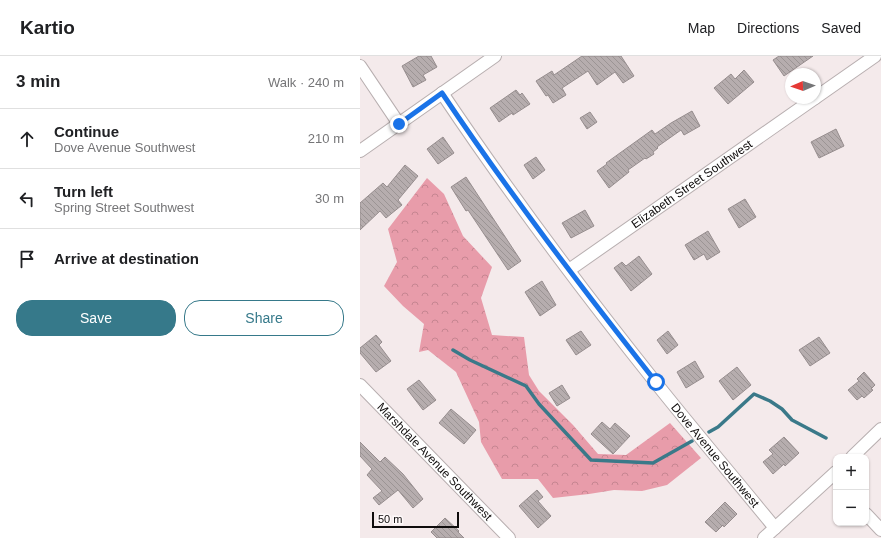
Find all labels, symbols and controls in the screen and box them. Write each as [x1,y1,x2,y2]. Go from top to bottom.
text: Kartio [20,17,75,38]
text: Map [688,20,715,36]
text: Directions [737,20,799,36]
text: Saved [821,20,861,36]
north arrow [785,68,821,104]
text: 3 min [16,72,60,91]
text: Walk · 240 m [268,75,344,90]
route end [390,115,408,133]
text: Continue [54,123,119,140]
icon: ahead [16,128,38,150]
text: 210 m [308,131,344,146]
street label: Elizabeth Street Southwest [629,137,756,231]
text: Dove Avenue Southwest [54,140,195,155]
text: Turn left [54,183,113,200]
icon: left [16,188,38,210]
text: 30 m [315,191,344,206]
text: Spring Street Southwest [54,200,194,215]
icon: arrive [16,248,38,270]
text: Arrive at destination [54,250,199,267]
button: Save [16,300,176,336]
button: Share [184,300,344,336]
route start [647,373,665,391]
street label: Marshdale Avenue Southwest [374,400,496,524]
street label: Dove Avenue Southwest [668,401,762,511]
map controls [833,454,869,526]
button: + [833,454,869,490]
button: − [833,490,869,526]
scale bar [372,510,459,529]
text: 50 m [378,513,402,525]

